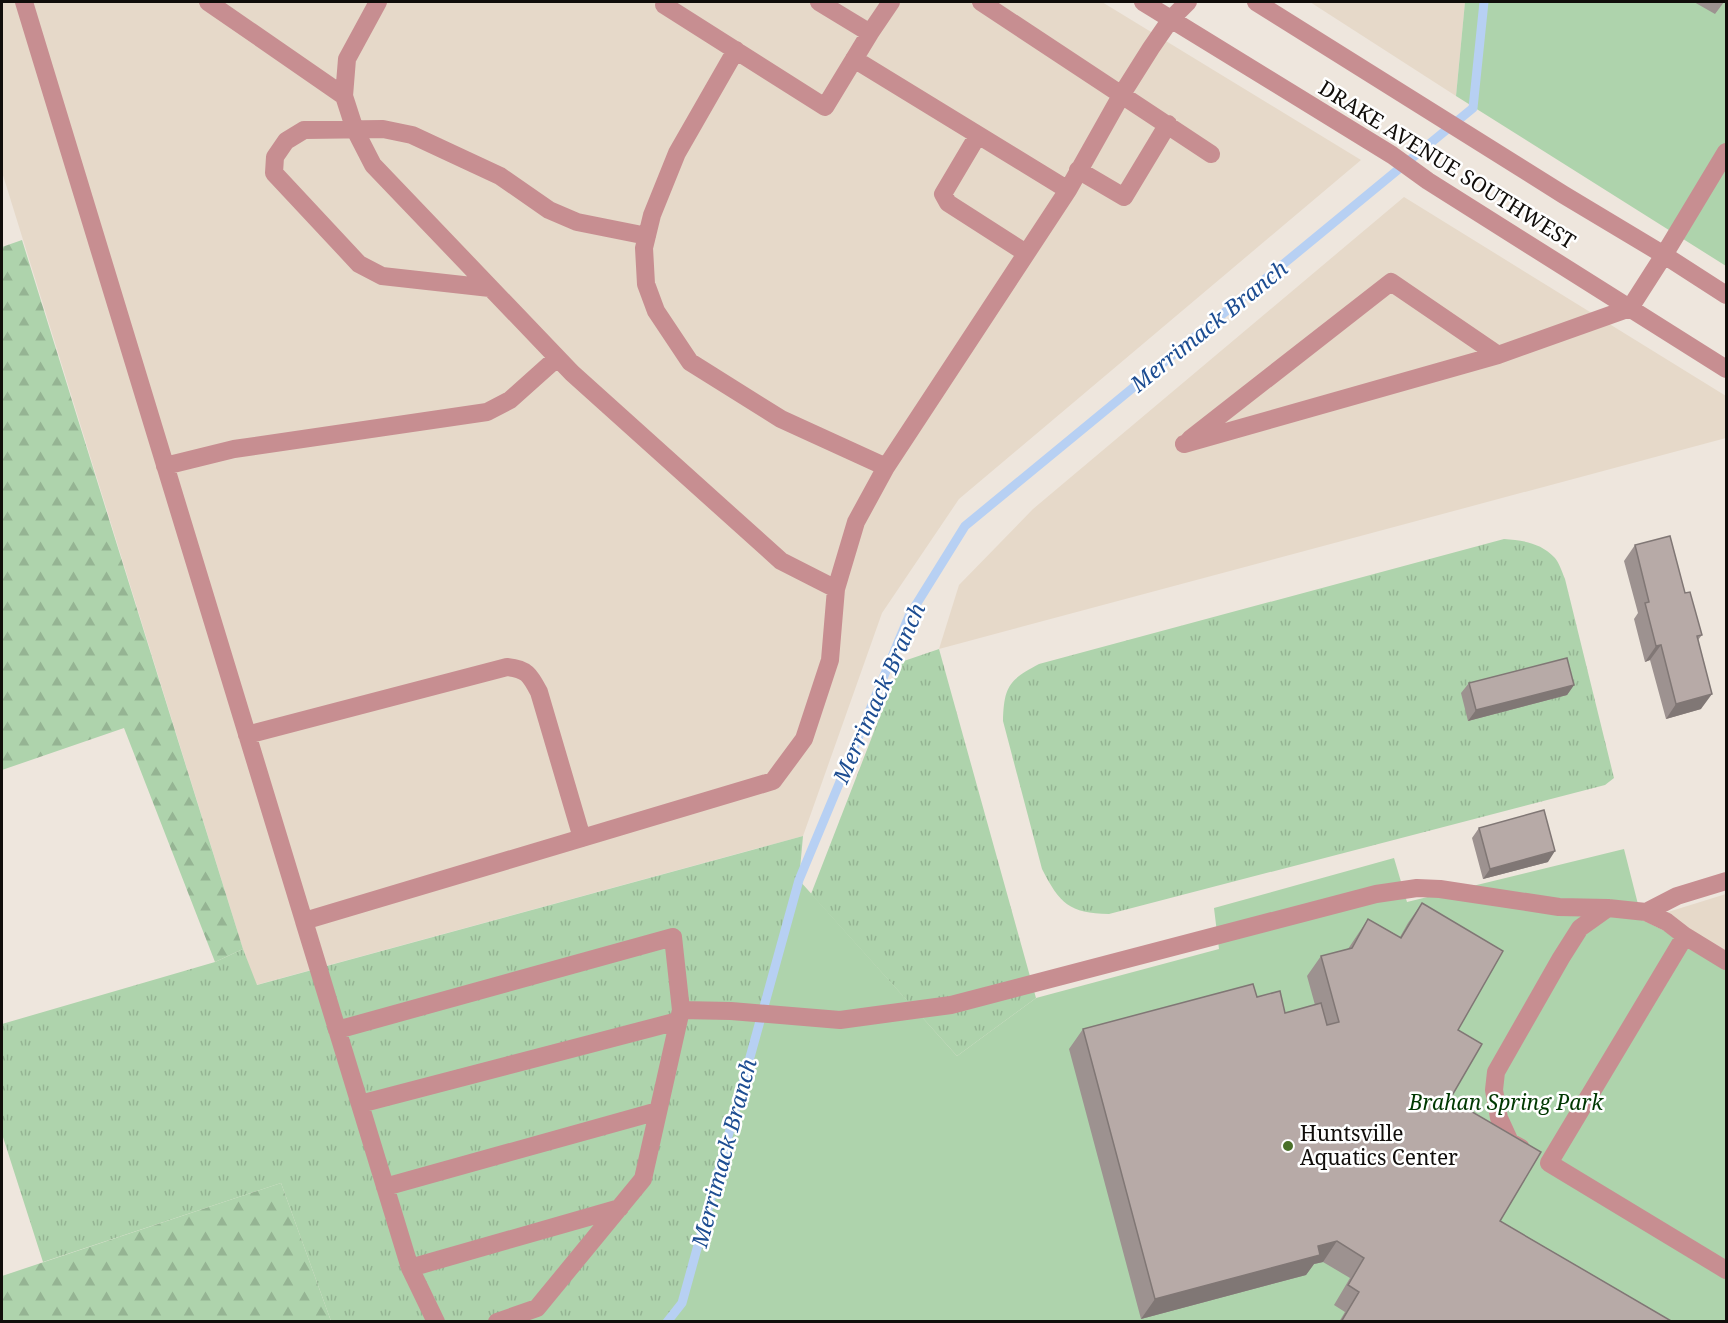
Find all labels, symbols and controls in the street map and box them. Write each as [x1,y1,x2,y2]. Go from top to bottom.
street label: DRAKE AVENUE SOUTHWEST [1314,73,1581,255]
water label: Merrimack Branch [1123,252,1293,399]
water label: Merrimack Branch [824,598,931,788]
water label: Merrimack Branch [683,1055,763,1251]
park label: Brahan Spring Park [1408,1088,1604,1116]
place label: Huntsville Aquatics Center [1300,1119,1458,1171]
marker: Huntsville Aquatics Center [1281,1139,1295,1153]

